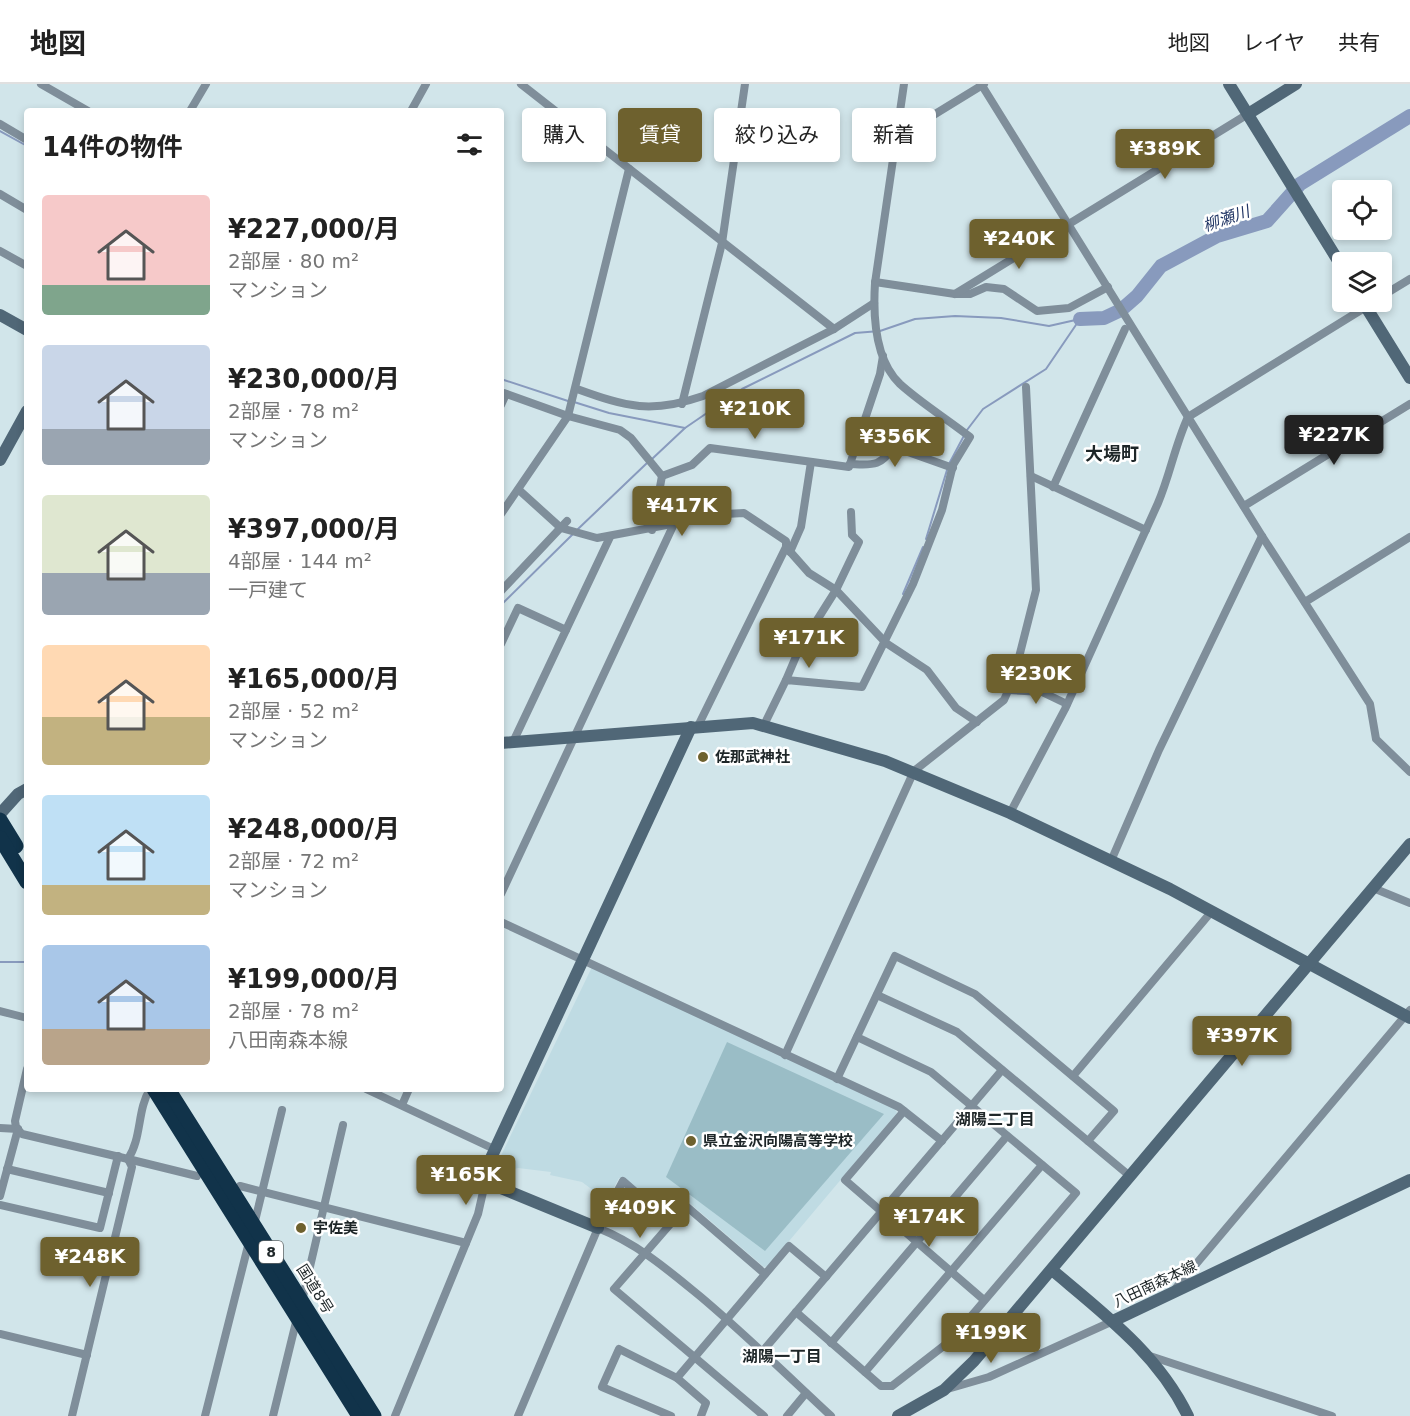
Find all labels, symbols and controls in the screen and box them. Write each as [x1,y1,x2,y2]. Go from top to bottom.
text: 地図 [30,27,86,60]
text: 地図 [1168,31,1210,55]
text: レイヤ [1243,31,1305,55]
text: 共有 [1338,31,1380,55]
chip: 購入 [522,108,606,162]
chip: 賃貸 [618,108,702,162]
chip: 絞り込み [714,108,840,162]
chip: 新着 [852,108,936,162]
icon: filters [453,128,486,161]
pin: ¥389K [1123,129,1207,180]
text: 14件の物件 [42,132,182,162]
text: ¥389K [1129,136,1201,160]
map controls [1332,180,1392,312]
button: locate [1332,180,1392,240]
water label: 柳瀬川 [1200,201,1254,235]
text: ¥227,000/月 [228,214,400,244]
icon: home [90,219,162,291]
pin: ¥240K [977,219,1061,270]
text: ¥240K [983,226,1055,250]
text: 2部屋 · 80 m² [228,249,359,273]
button: layers [1332,252,1392,312]
text: マンション [228,278,328,302]
text: ¥230,000/月 [228,364,400,394]
icon: home [90,369,162,441]
pin: ¥210K [713,389,797,440]
text: ¥210K [719,396,791,420]
text: 2部屋 · 78 m² [228,399,359,423]
pin: ¥227K [1292,415,1376,466]
pin: ¥356K [853,417,937,468]
text: ¥227K [1298,422,1370,446]
text: ¥356K [859,424,931,448]
text: マンション [228,428,328,452]
district label: 大場町 [1085,443,1139,464]
pin: ¥417K [640,486,724,537]
text: ¥417K [646,493,718,517]
text: ¥397,000/月 [228,514,400,544]
icon: home [90,519,162,591]
text: 4部屋 · 144 m² [228,549,372,573]
text: 一戸建て [228,578,308,602]
pin: ¥171K [767,618,851,669]
text: ¥171K [773,625,845,649]
pin: ¥230K [994,654,1078,705]
text: ¥230K [1000,661,1072,685]
text: ¥165,000/月 [228,664,400,694]
icon: home [90,669,162,741]
text: 2部屋 · 52 m² [228,699,359,723]
text: マンション [228,728,328,752]
place label: 佐那武神社 [715,748,790,766]
marker: 佐那武神社 [696,750,710,764]
text: ¥248,000/月 [228,814,400,844]
icon: home [90,819,162,891]
text: 2部屋 · 72 m² [228,849,359,873]
text: マンション [228,878,328,902]
text: ¥199,000/月 [228,964,400,994]
icon: home [90,969,162,1041]
text: 2部屋 · 78 m² [228,999,359,1023]
pin: ¥397K [1200,1016,1284,1067]
text: ¥397K [1206,1023,1278,1047]
text: 八田南森本線 [228,1028,348,1052]
district label: 湖陽二丁目 [955,1110,1035,1129]
place label: 県立金沢向陽高等学校 [703,1132,853,1150]
marker: 県立金沢向陽高等学校 [684,1134,698,1148]
pin: ¥165K [424,1155,508,1206]
text: ¥165K [430,1162,502,1186]
pin: ¥409K [598,1188,682,1239]
text: ¥409K [604,1195,676,1219]
pin: ¥174K [887,1197,971,1248]
text: ¥174K [893,1204,965,1228]
place label: 宇佐美 [313,1219,358,1237]
marker: 宇佐美 [294,1221,308,1235]
pin: ¥248K [48,1237,132,1288]
road number: 8 [259,1241,283,1263]
text: ¥248K [54,1244,126,1268]
street label: 八田南森本線 [1110,1257,1200,1311]
street label: 国道8号 [293,1261,337,1317]
pin: ¥199K [949,1313,1033,1364]
text: ¥199K [955,1320,1027,1344]
district label: 湖陽一丁目 [742,1347,822,1366]

